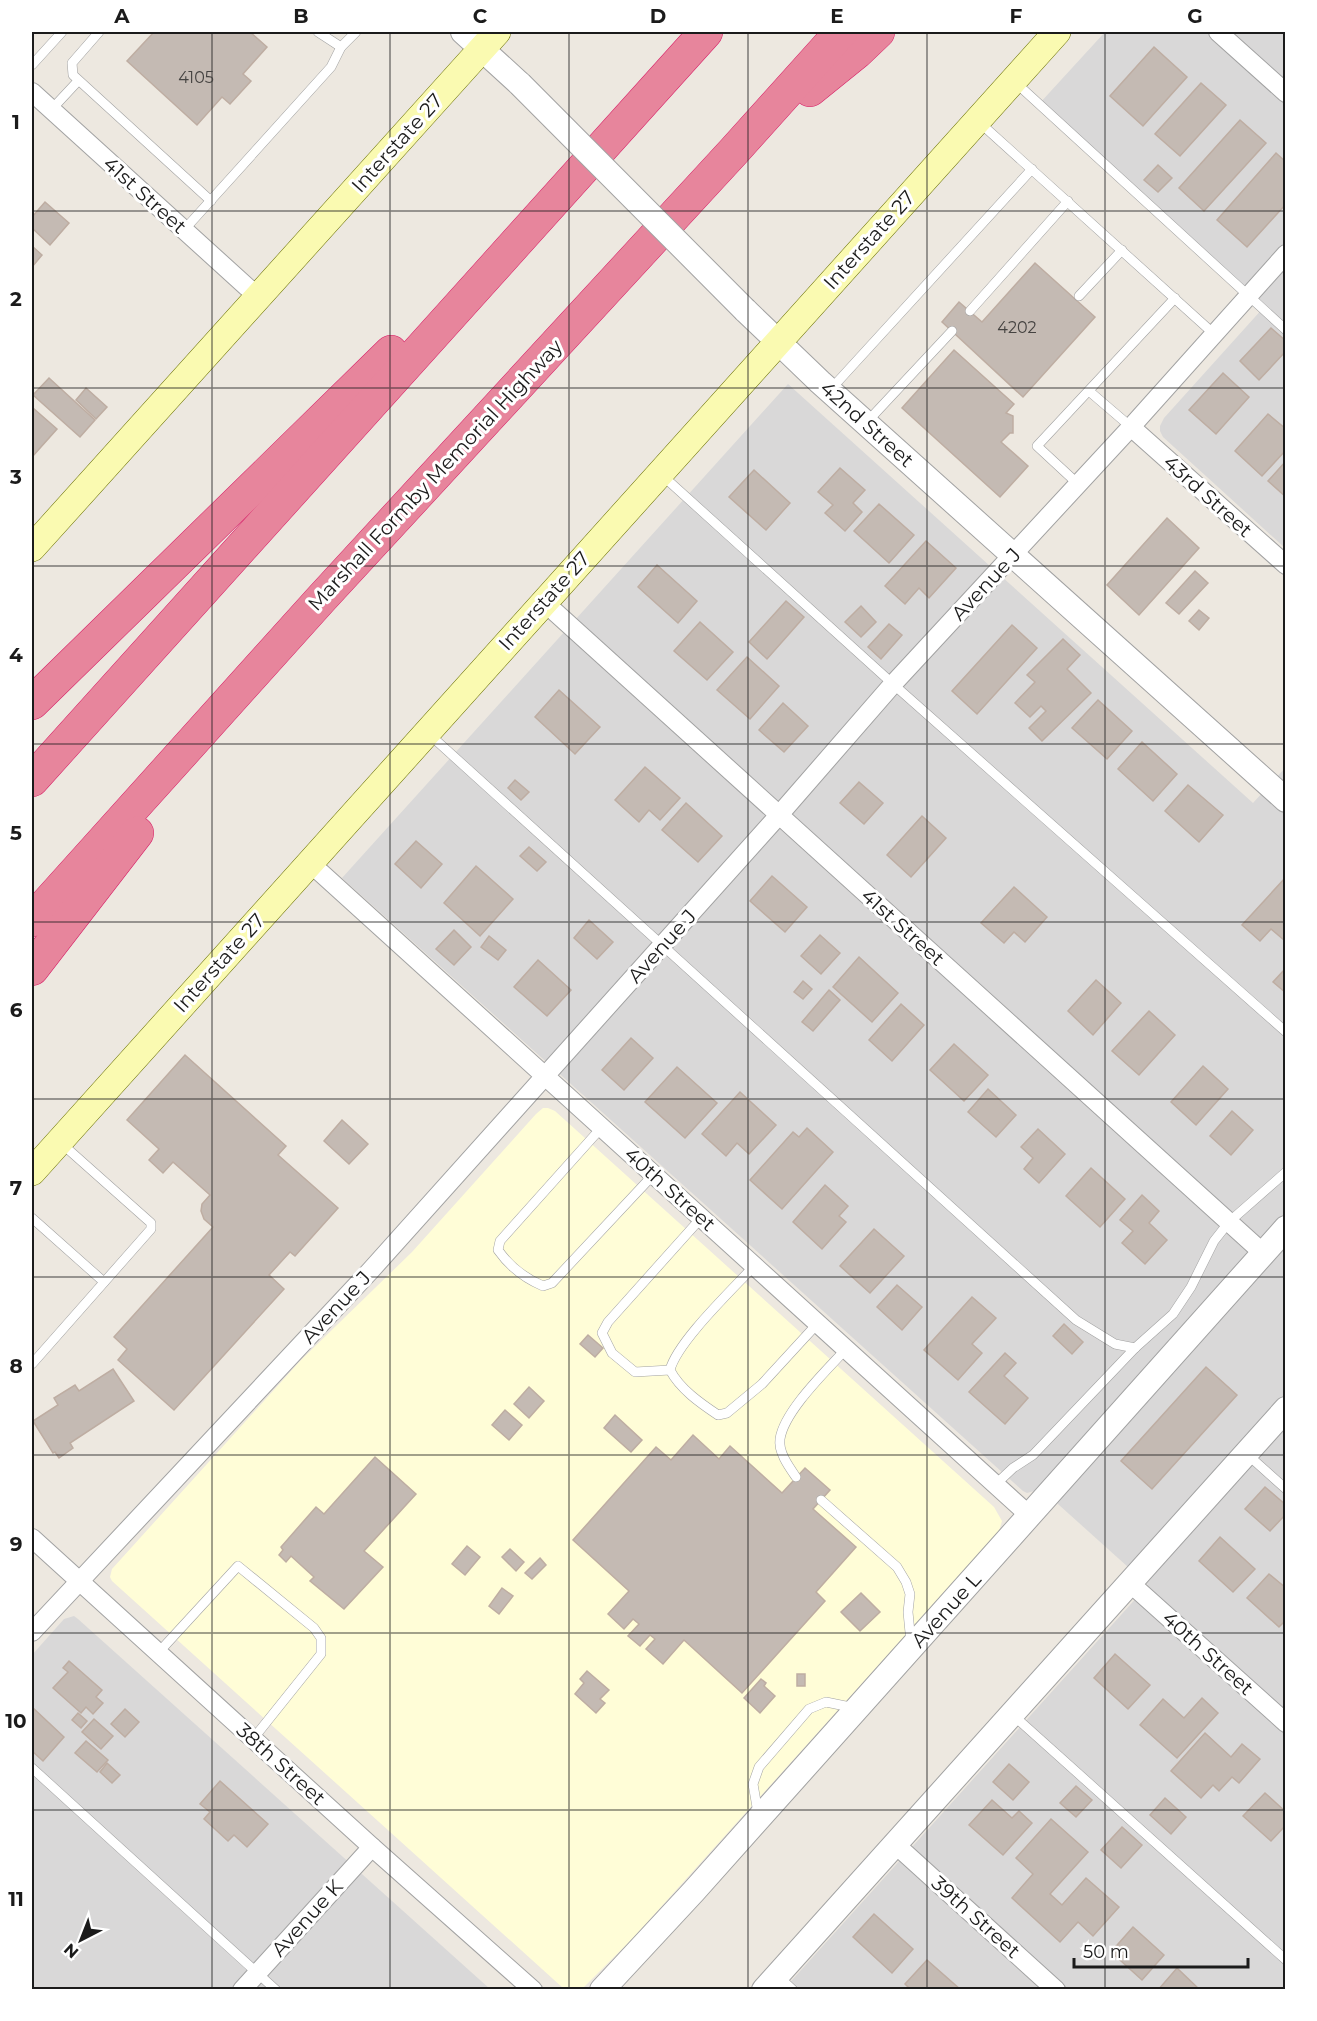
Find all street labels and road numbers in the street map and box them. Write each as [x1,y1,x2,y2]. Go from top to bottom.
street label: Interstate 27 [346,89,448,197]
street label: 41st Street [99,151,191,239]
street label: Interstate 27 [818,186,920,294]
street label: Marshall Formby Memorial Highway [303,334,567,616]
street label: 42nd Street [815,376,919,472]
street label: 43rd Street [1159,450,1257,542]
street label: Avenue J [946,543,1026,625]
street label: Interstate 27 [493,547,595,655]
street label: 41st Street [857,883,949,971]
street label: Avenue J [623,904,701,988]
street label: Interstate 27 [168,909,270,1017]
street label: 40th Street [620,1142,720,1236]
street label: Avenue J [296,1266,376,1348]
street label: Avenue L [906,1567,986,1652]
street label: 40th Street [1158,1606,1258,1700]
street label: 38th Street [232,1718,330,1810]
street label: 39th Street [927,1871,1025,1963]
street label: Avenue K [266,1874,348,1961]

